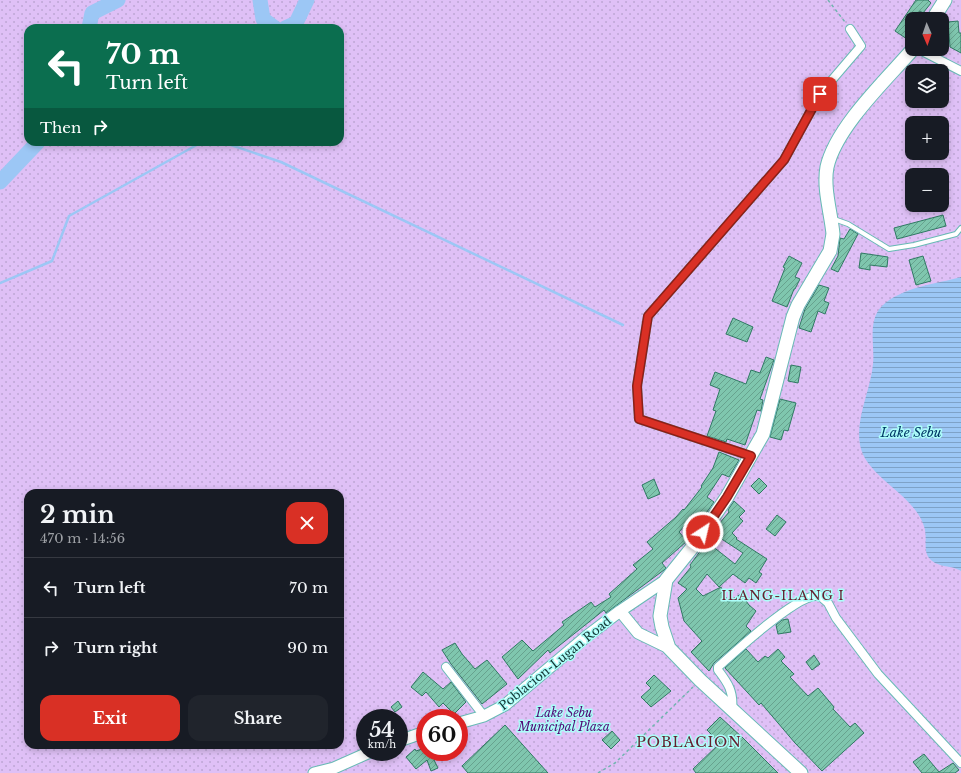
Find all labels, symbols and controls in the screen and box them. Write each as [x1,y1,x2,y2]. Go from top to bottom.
north arrow [905,12,949,56]
map controls [905,12,949,212]
text: 70 m [106,37,180,72]
icon: left [40,40,92,92]
button: layers [905,64,949,108]
text: Turn left [106,72,188,94]
pin [803,77,837,111]
icon: arrive [809,83,831,105]
icon: right [89,116,111,138]
button: + [905,116,949,160]
text: Then [40,118,81,137]
button: − [905,168,949,212]
water label: Lake Sebu [880,424,942,441]
text: 2 min [40,500,115,529]
button: close [286,502,328,544]
position arrow [682,511,724,553]
text: 470 m · 14:56 [40,530,125,547]
icon: left [40,577,62,599]
text: Turn left [74,578,145,597]
text: 70 m [289,578,328,597]
district label: ILANG-ILANG I [721,587,845,604]
street label: Poblacion-Lugan Road [496,613,614,713]
icon: right [40,637,62,659]
text: Turn right [74,638,157,657]
text: 90 m [287,638,328,657]
button: Exit [40,695,180,741]
button: Share [188,695,328,741]
park label: Lake Sebu Municipal Plaza [517,705,610,734]
speed limit sign: 60 [416,709,468,761]
text: 54 [369,718,395,742]
district label: POBLACION [636,733,742,751]
text: km/h [368,738,396,751]

